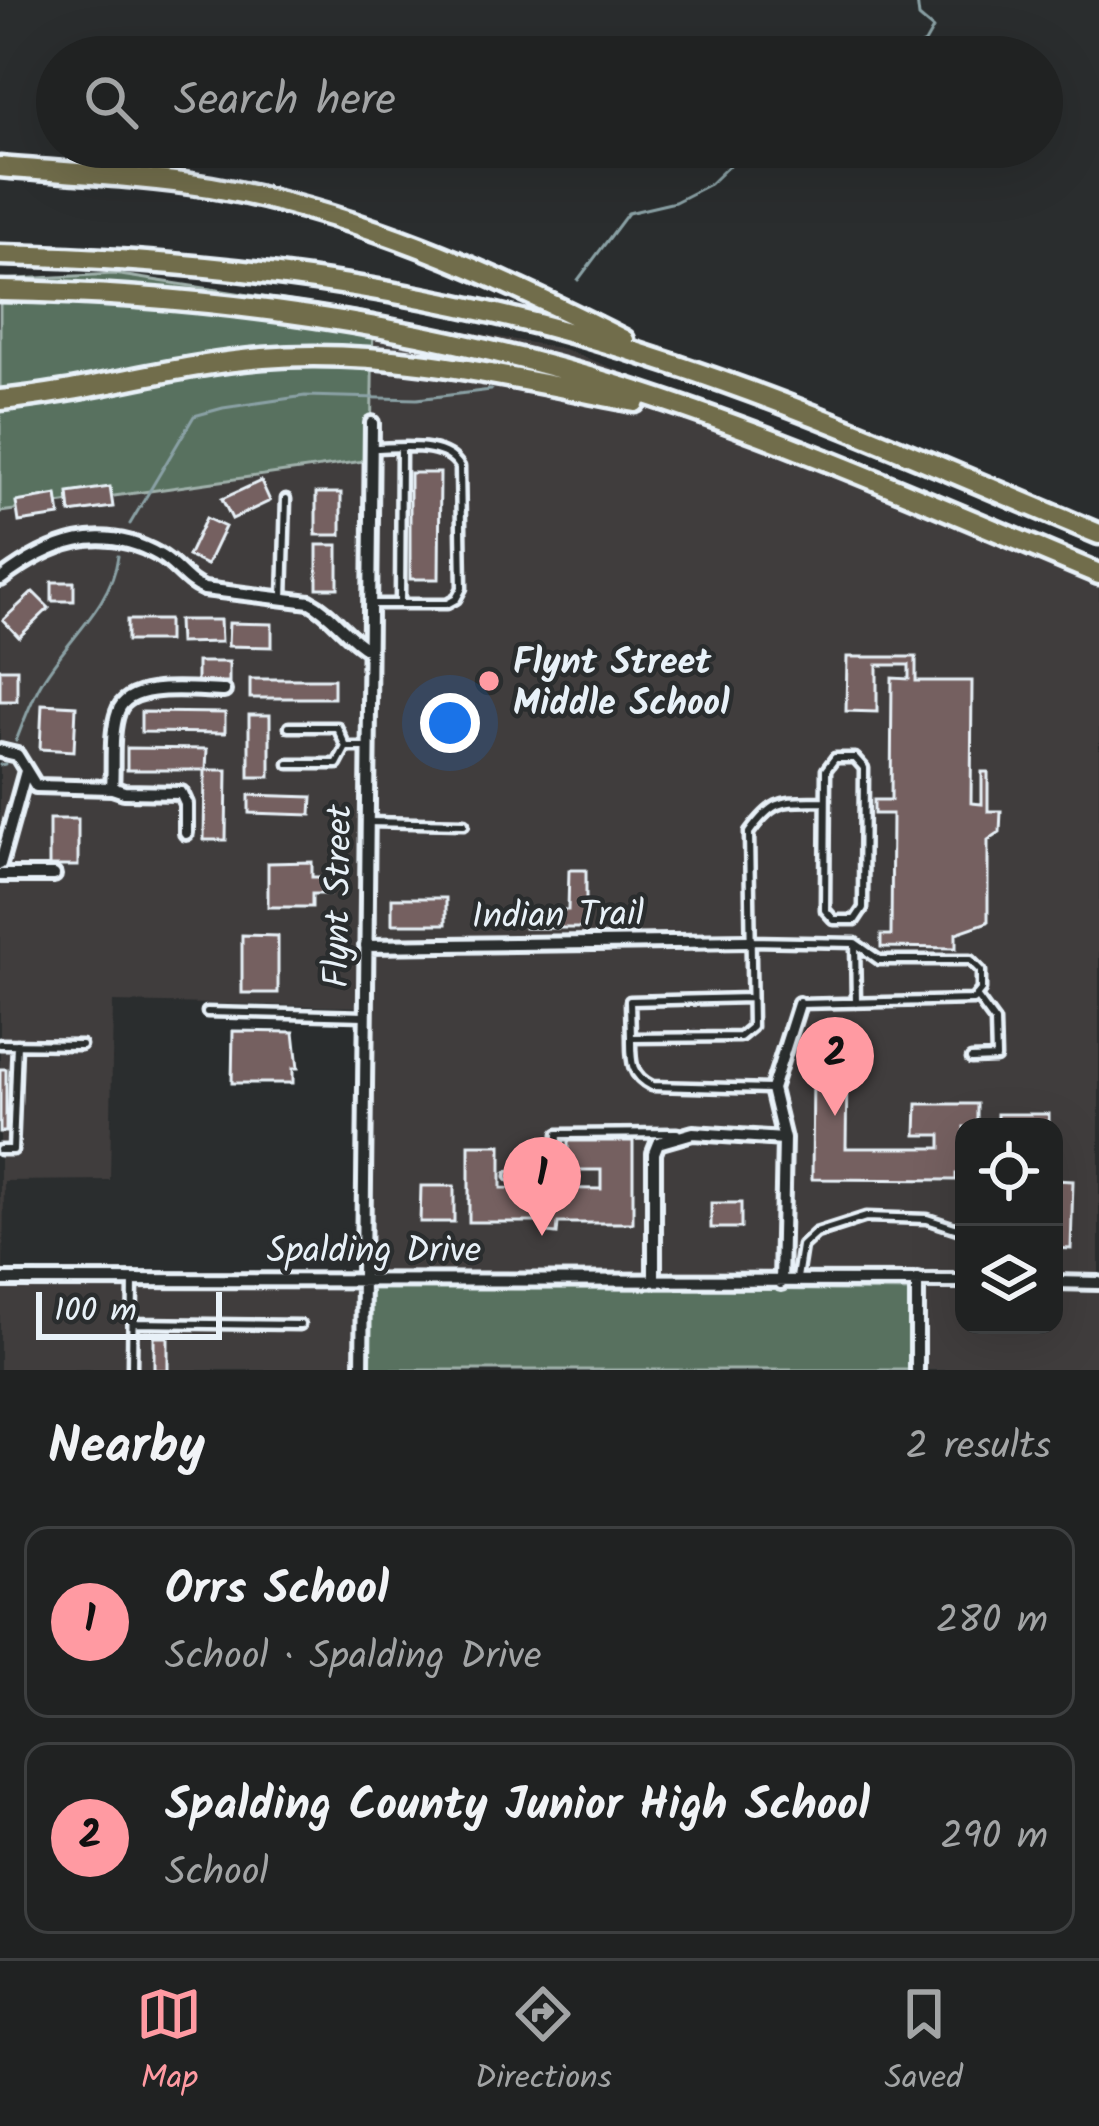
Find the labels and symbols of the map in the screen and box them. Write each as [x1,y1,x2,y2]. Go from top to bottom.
place label: Flynt Street Middle School [513,635,730,733]
marker: Flynt Street Middle School [476,668,502,694]
your location [420,693,480,753]
street label: Flynt Street [309,803,370,988]
street label: Indian Trail [471,886,645,947]
pin: 2 [796,1017,874,1116]
pin: 1 [503,1137,581,1236]
street label: Spalding Drive [267,1224,481,1281]
scale bar [36,1286,222,1339]

